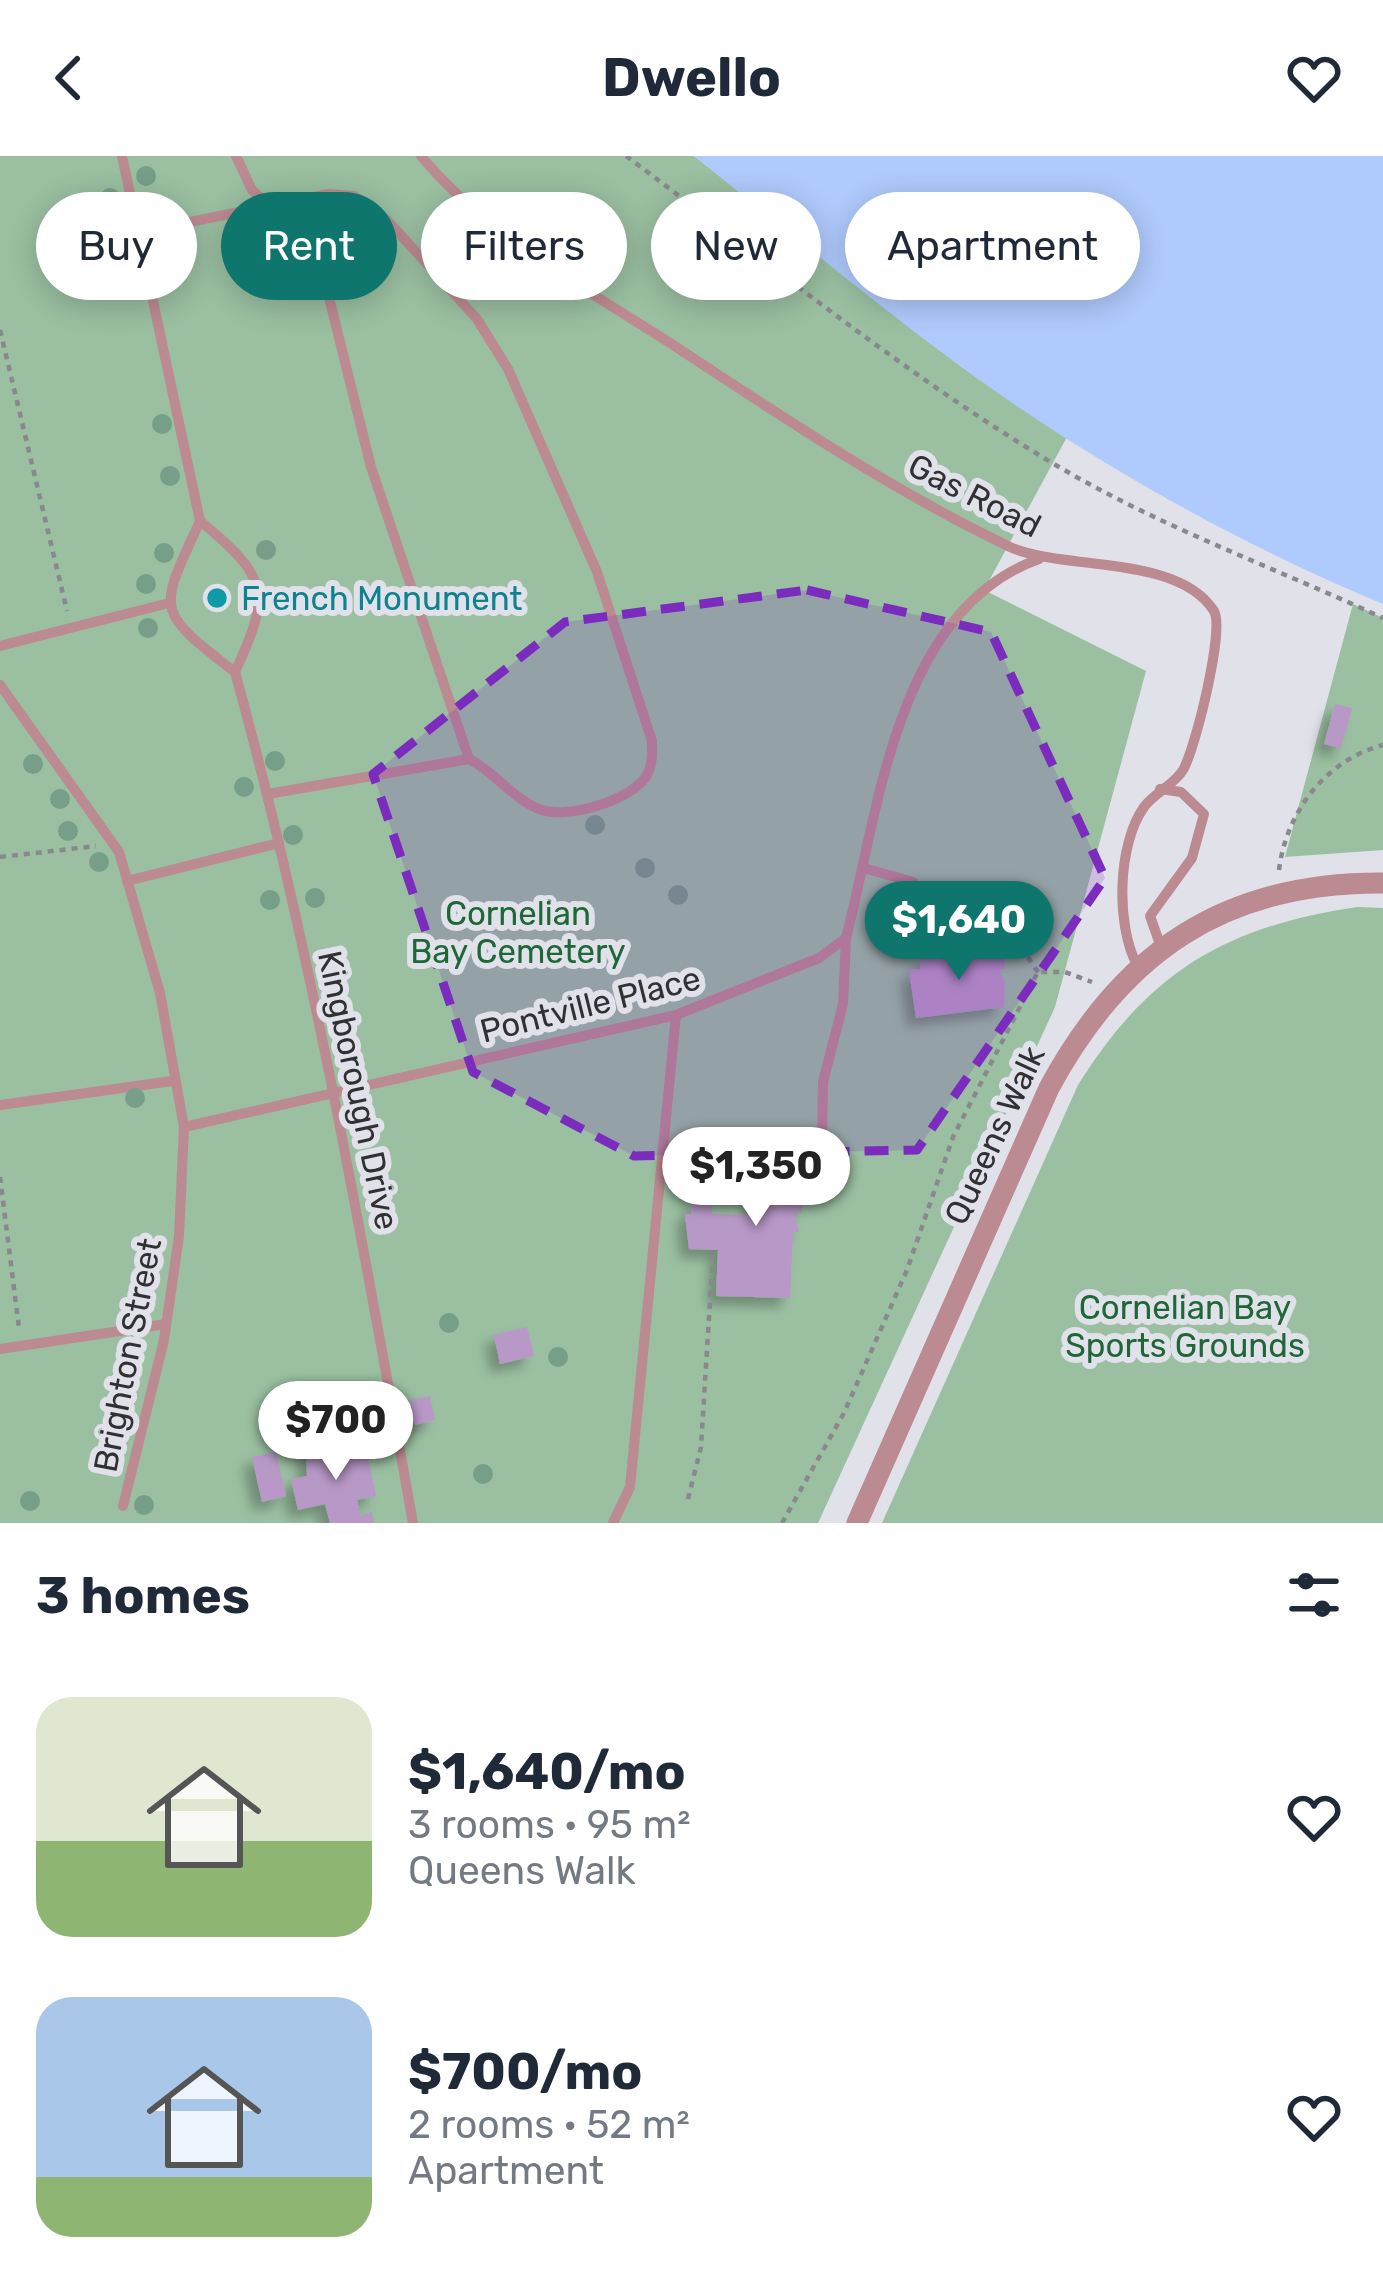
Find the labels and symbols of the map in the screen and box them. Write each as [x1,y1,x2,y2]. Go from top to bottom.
street label: Gas Road [902,445,1048,545]
place label: French Monument [241,579,522,618]
marker: French Monument [204,585,230,611]
pin: $1,640 [861,881,1057,983]
park label: Cornelian Bay Cemetery [410,894,626,971]
street label: Kingborough Drive [310,947,407,1233]
street label: Pontville Place [476,958,704,1051]
street label: Queens Walk [936,1040,1053,1231]
pin: $1,350 [658,1127,854,1229]
street label: Brighton Street [86,1235,169,1475]
park label: Cornelian Bay Sports Grounds [1065,1288,1305,1365]
pin: $700 [265,1381,407,1483]

